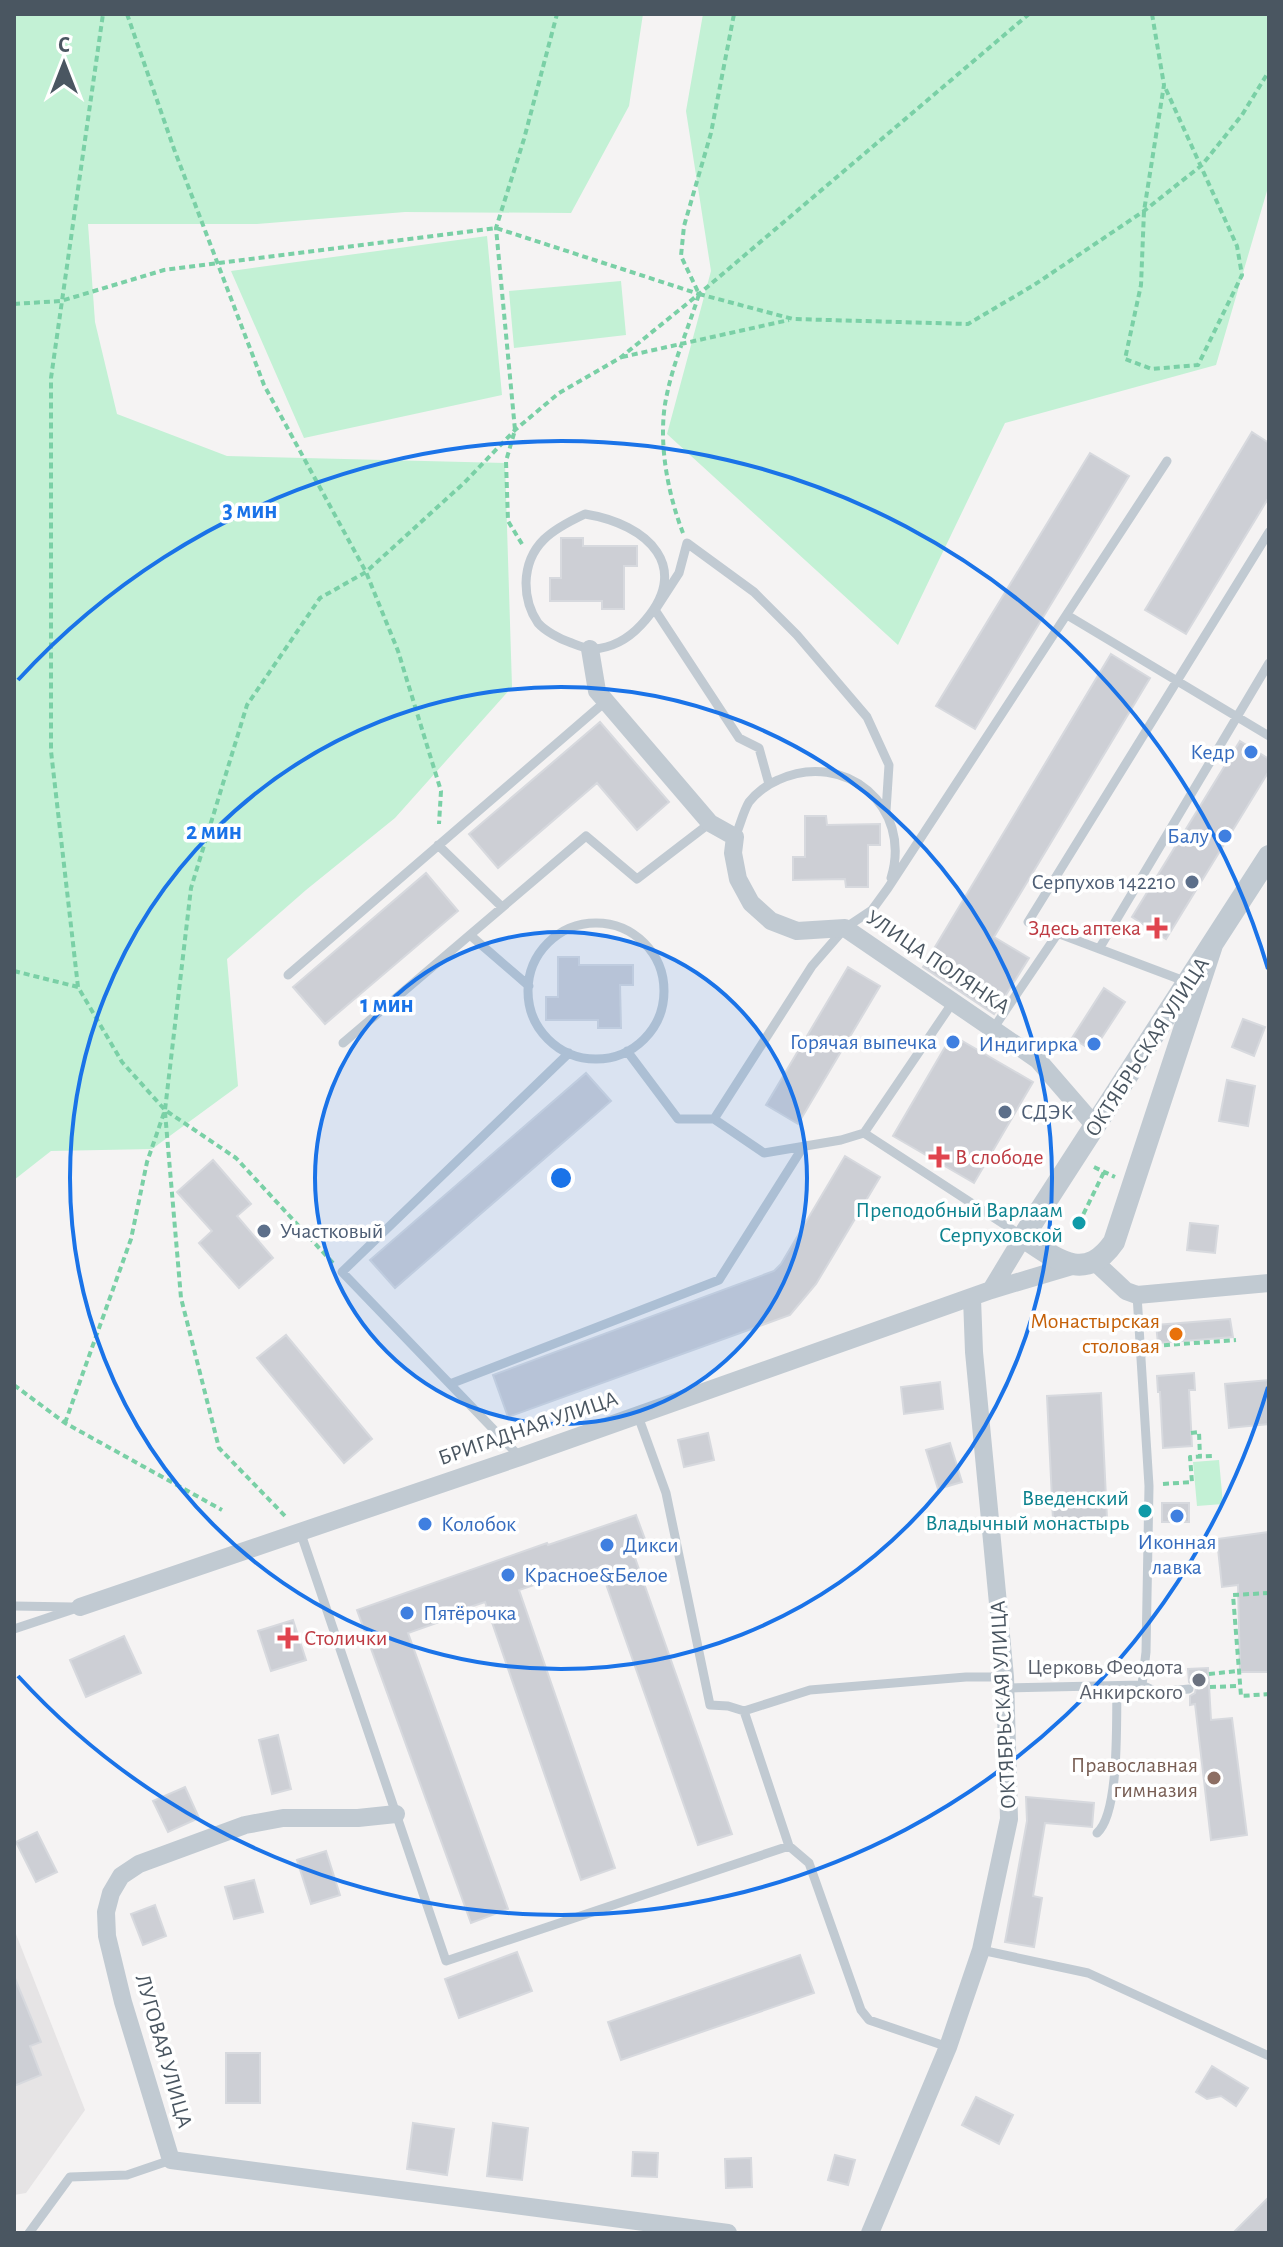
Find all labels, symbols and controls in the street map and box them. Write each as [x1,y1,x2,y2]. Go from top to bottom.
north arrow [24,24,104,104]
text: С [58,34,70,56]
text: 3 мин [222,499,278,523]
place label: Кедр [1190,741,1235,763]
marker: Кедр [1242,743,1260,761]
text: 2 мин [186,820,242,844]
place label: Балу [1167,825,1210,847]
marker: Балу [1216,827,1234,845]
place label: Серпухов 142210 [1031,871,1176,893]
marker: Серпухов 142210 [1183,873,1201,891]
street label: УЛИЦА ПОЛЯНКА [862,906,1014,1018]
place label: Здесь аптека [1028,917,1141,939]
marker: Здесь аптека [1148,919,1166,937]
street label: ОКТЯБРЬСКАЯ УЛИЦА [1081,953,1213,1141]
text: 1 мин [360,993,414,1017]
place label: Горячая выпечка [790,1031,937,1053]
marker: Горячая выпечка [944,1033,962,1051]
place label: Индигирка [979,1033,1078,1055]
marker: Индигирка [1085,1035,1103,1053]
place label: СДЭК [1021,1101,1073,1123]
marker: СДЭК [996,1103,1014,1121]
place label: В слободе [955,1146,1043,1168]
marker: В слободе [930,1148,948,1166]
centre of rings [547,1164,575,1192]
place label: Преподобный Варлаам Серпуховской [855,1199,1063,1246]
marker: Преподобный Варлаам Серпуховской [1070,1214,1088,1232]
place label: Участковый [280,1220,384,1242]
marker: Участковый [255,1222,273,1240]
place label: Монастырская столовая [1030,1310,1160,1357]
marker: Монастырская столовая [1167,1325,1185,1343]
street label: БРИГАДНАЯ УЛИЦА [435,1387,621,1469]
place label: Введенский Владычный монастырь [925,1487,1130,1534]
marker: Введенский Владычный монастырь [1136,1502,1154,1520]
marker: Иконная лавка [1168,1507,1186,1525]
place label: Колобок [441,1513,516,1535]
marker: Колобок [416,1515,434,1533]
place label: Иконная лавка [1138,1531,1216,1578]
place label: Дикси [623,1534,679,1556]
marker: Дикси [598,1536,616,1554]
place label: Красное&Белое [524,1564,668,1586]
marker: Красное&Белое [499,1566,517,1584]
street label: ОКТЯБРЬСКАЯ УЛИЦА [987,1600,1019,1810]
place label: Пятёрочка [423,1602,517,1624]
marker: Пятёрочка [398,1604,416,1622]
place label: Столички [304,1627,387,1649]
marker: Столички [279,1629,297,1647]
place label: Церковь Феодота Анкирского [1027,1656,1183,1703]
marker: Церковь Феодота Анкирского [1190,1671,1208,1689]
place label: Православная гимназия [1071,1754,1198,1801]
marker: Православная гимназия [1205,1769,1223,1787]
street label: ЛУГОВАЯ УЛИЦА [132,1972,196,2130]

